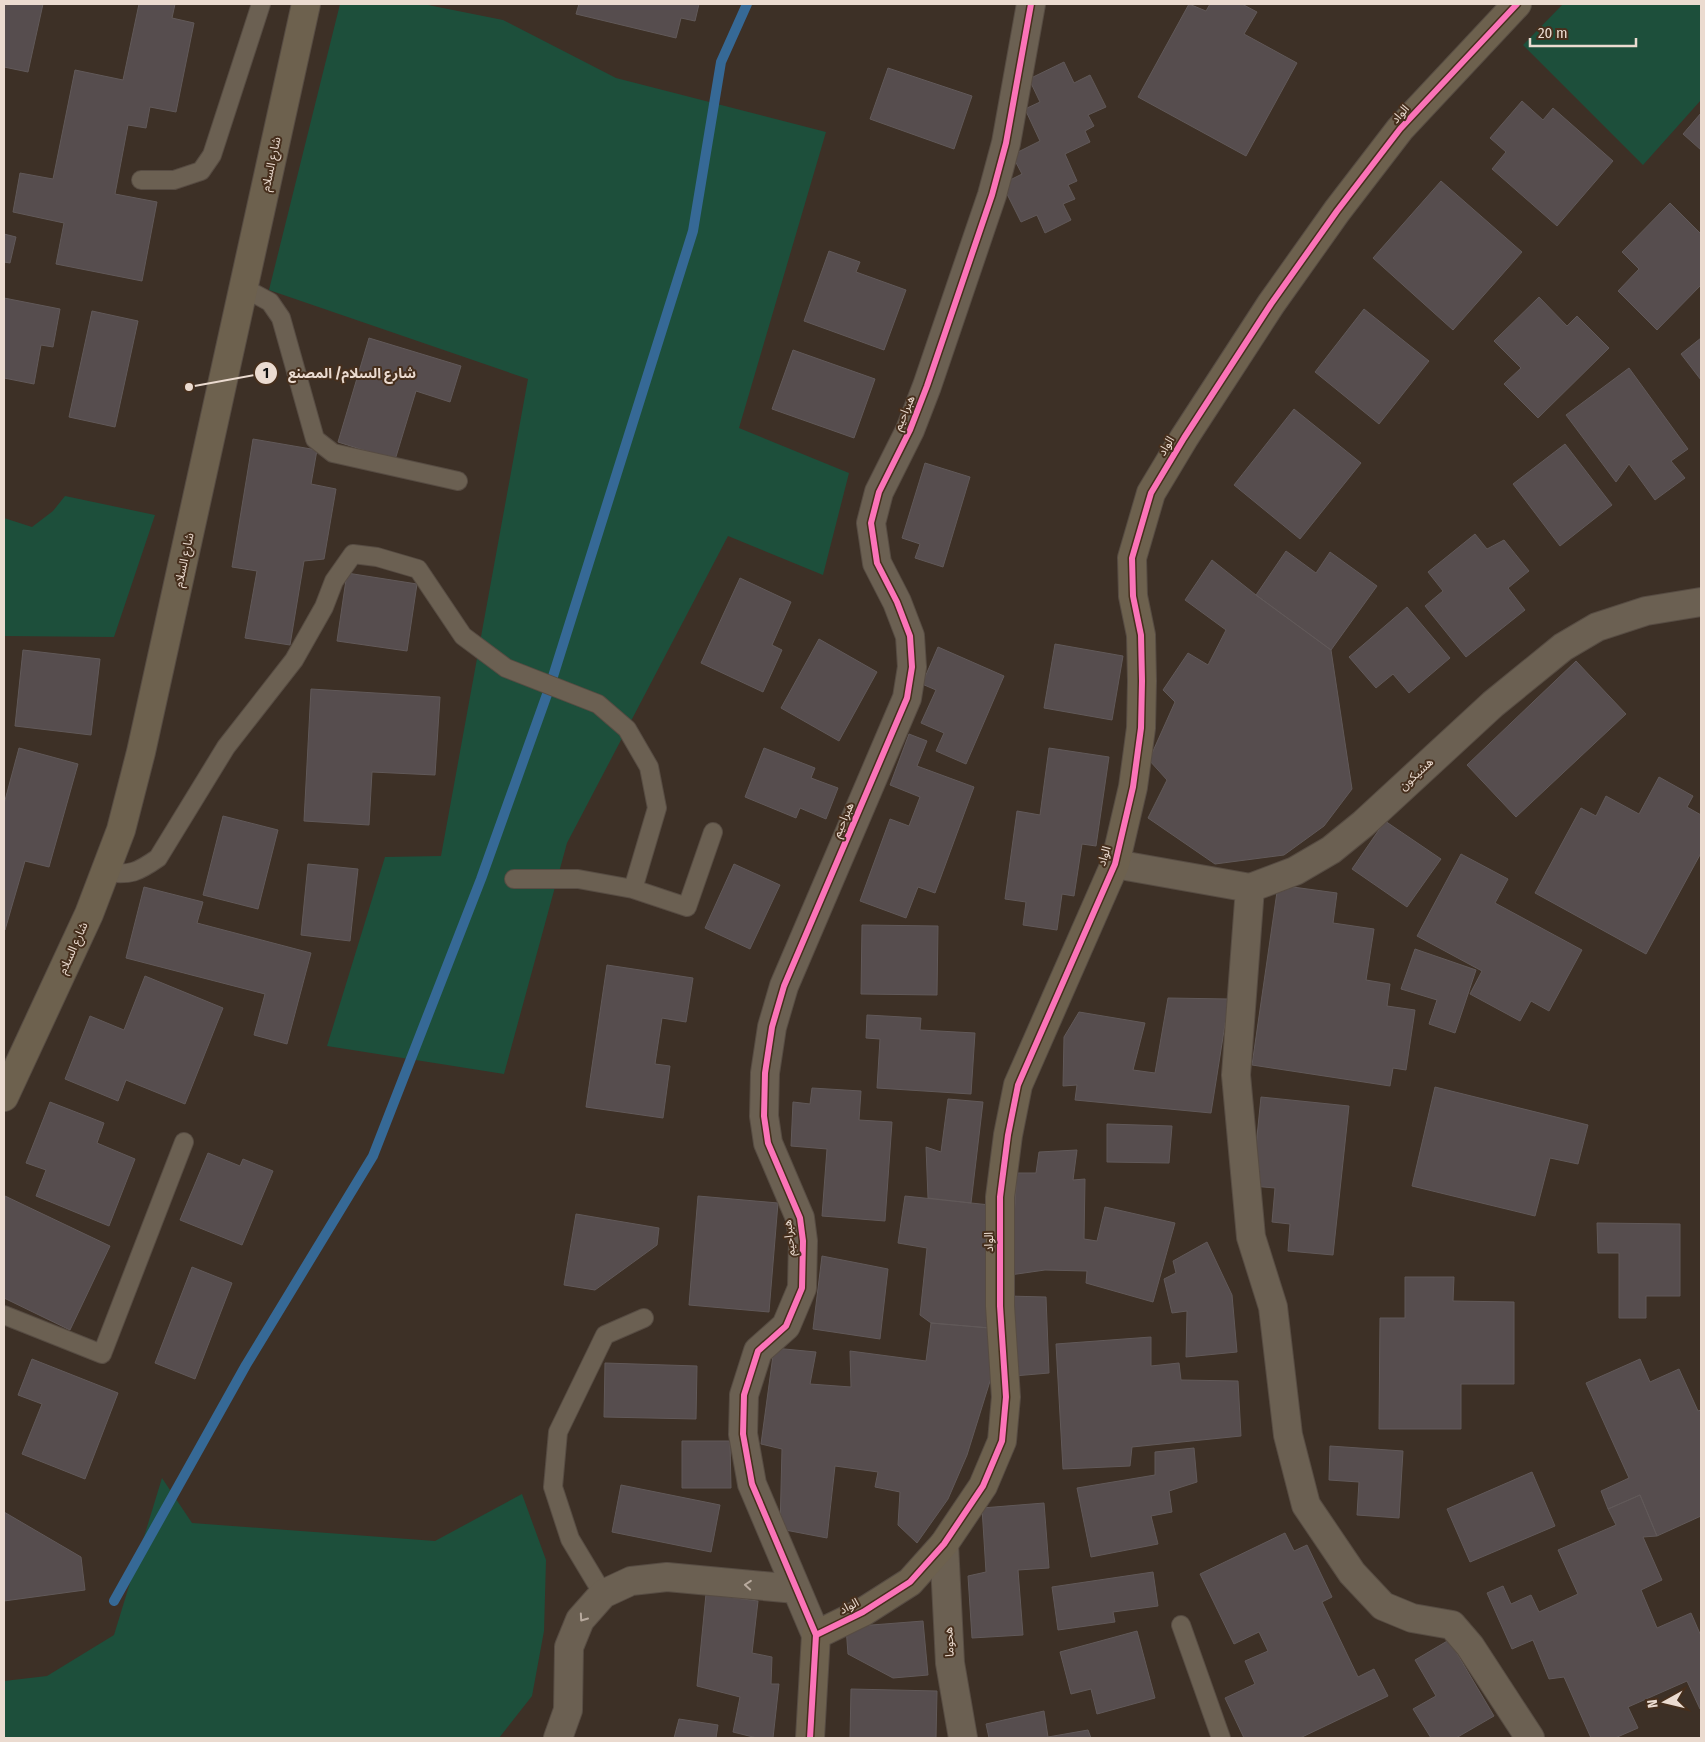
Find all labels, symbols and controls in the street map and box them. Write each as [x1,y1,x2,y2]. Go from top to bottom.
scale bar [1530,15,1636,47]
text: 20 m [1538,24,1568,42]
street label: الواد [1388,102,1412,126]
street label: شارع السلام [258,135,286,193]
callout: شارع السلام/ المصنع [253,359,426,388]
text: 1 [263,364,269,382]
text: شارع السلام/ المصنع [288,365,416,384]
street label: هبراحيم [890,393,919,433]
street label: الواد [1155,434,1177,458]
street label: شارع السلام [171,531,199,589]
street label: هشيكون [1396,755,1436,793]
street label: هبراحيم [829,800,858,840]
street label: الواد [1094,844,1114,868]
street label: شارع السلام [55,920,92,977]
street label: هبراحيم [780,1219,800,1257]
street label: الواد [982,1232,996,1252]
one-way arrow [744,1579,752,1590]
street label: الواد [837,1595,861,1617]
one-way arrow [580,1612,589,1622]
street label: هحوما [941,1627,957,1657]
north arrow [1640,1677,1690,1727]
text: N [1644,1698,1662,1709]

